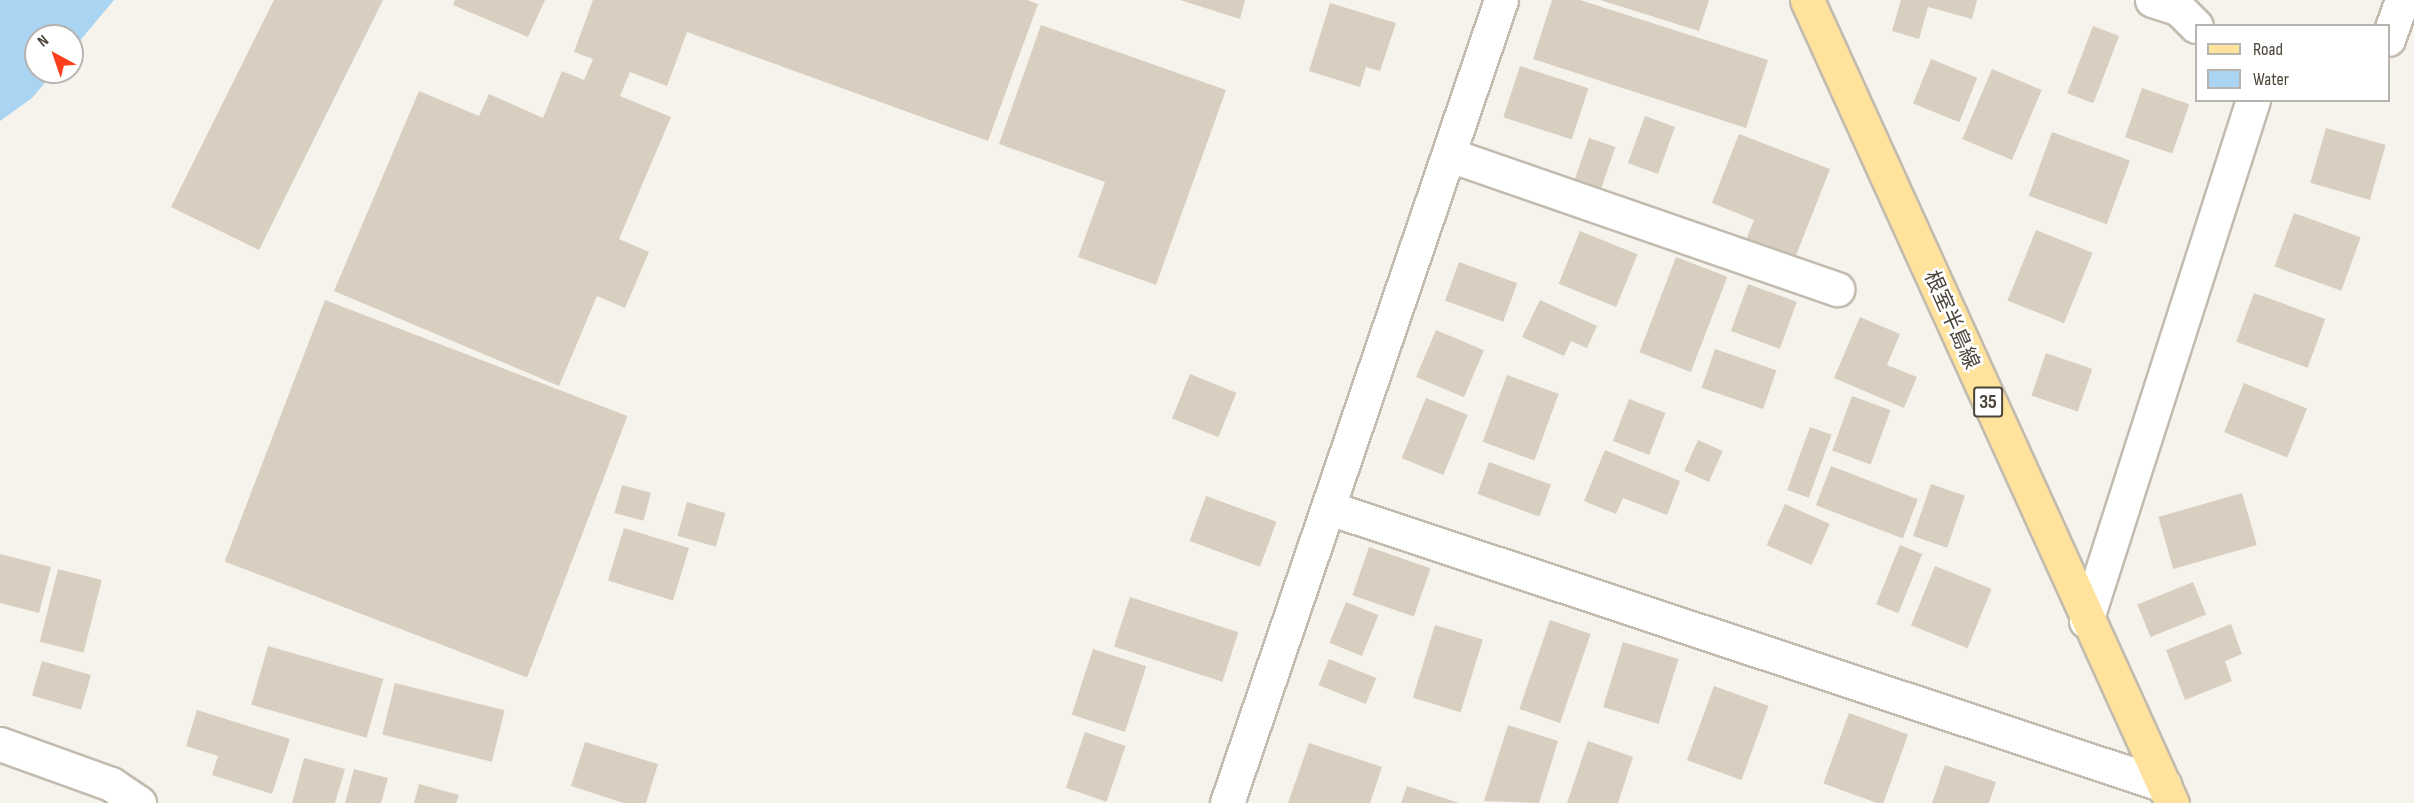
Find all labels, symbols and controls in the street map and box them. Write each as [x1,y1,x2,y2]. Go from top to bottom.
north arrow [24,24,84,84]
legend [2195,24,2390,102]
text: N [34,31,53,51]
text: Road [2253,39,2283,60]
text: Water [2253,69,2289,90]
street label: 根室半島線 [1918,267,1984,373]
road number: 35 [1973,385,2003,419]

